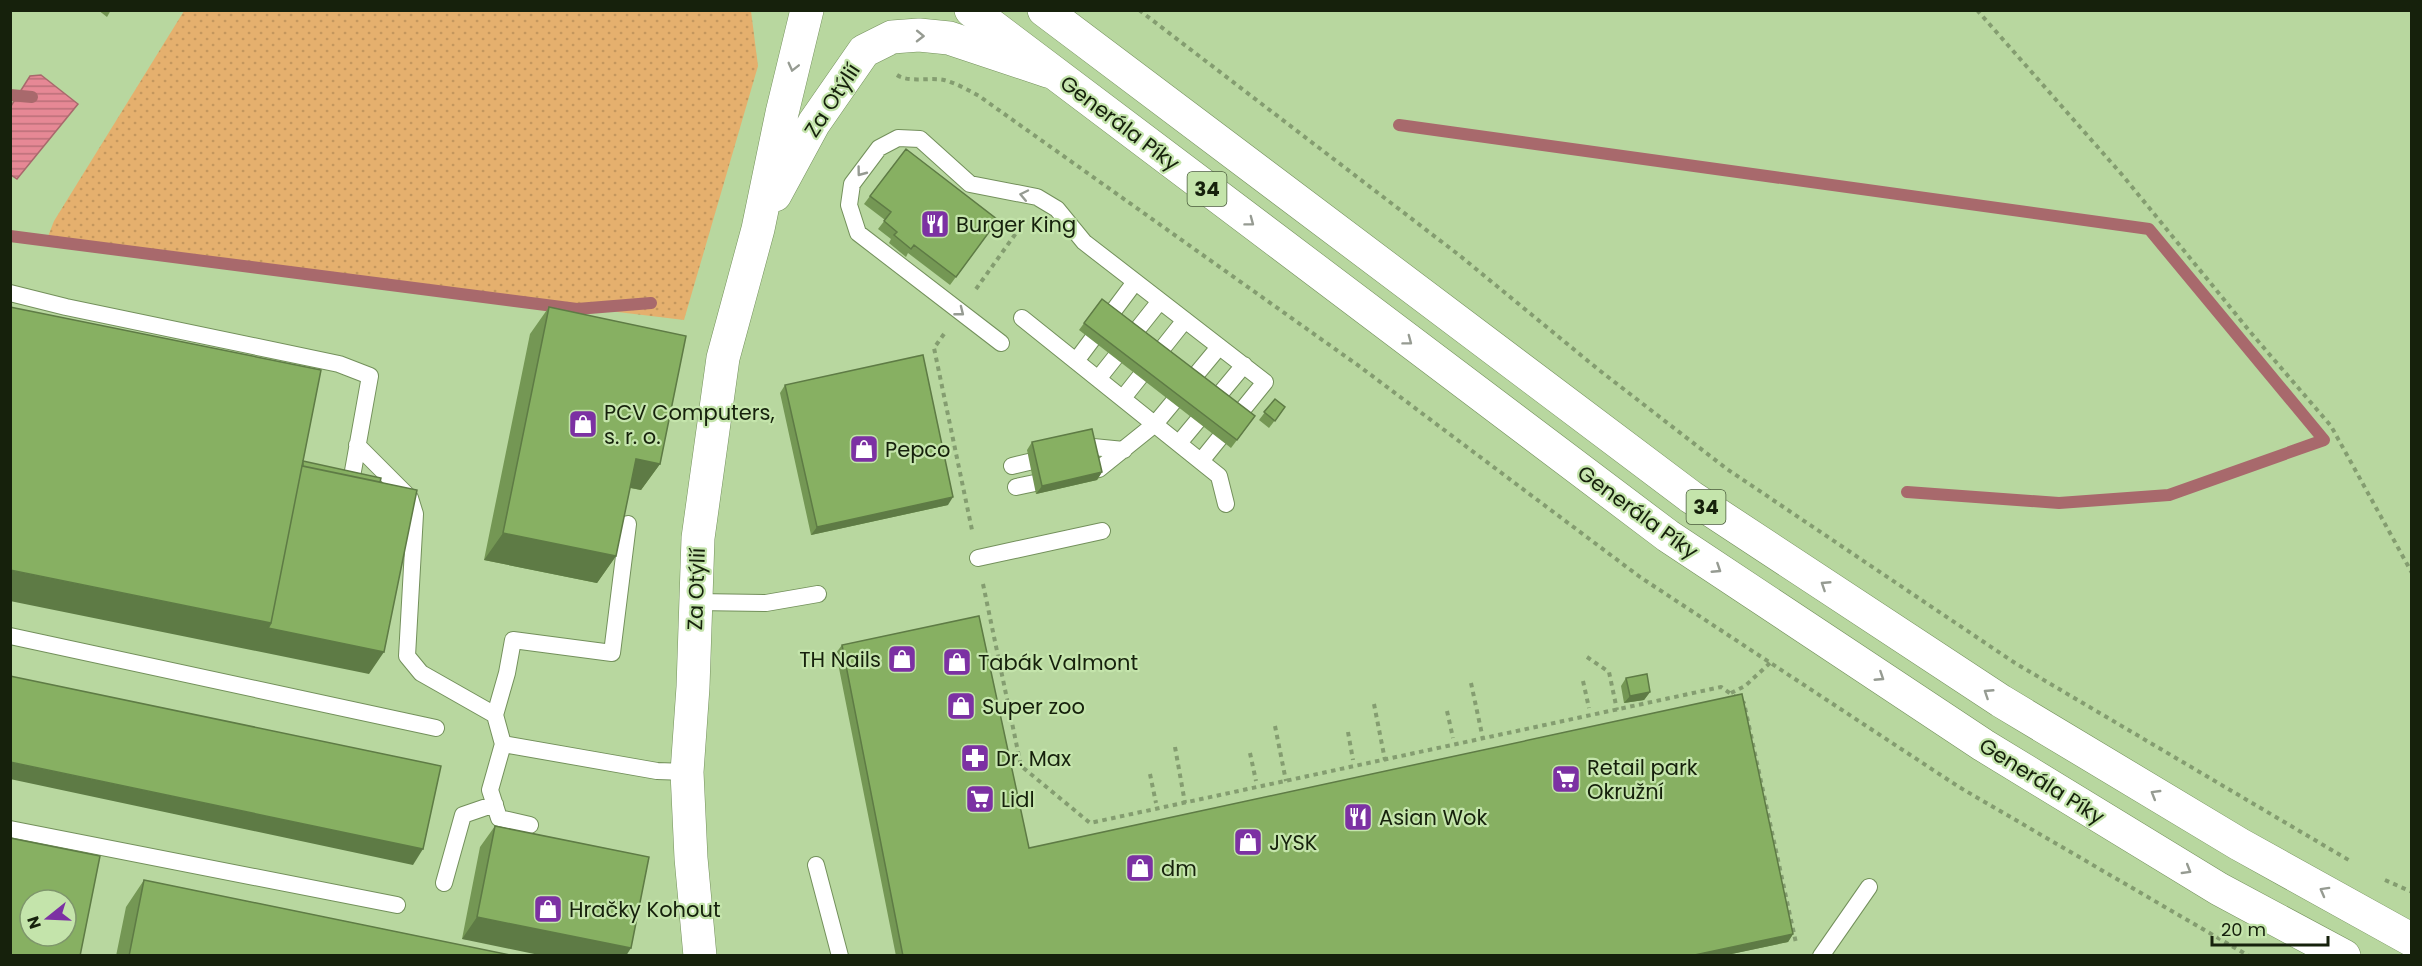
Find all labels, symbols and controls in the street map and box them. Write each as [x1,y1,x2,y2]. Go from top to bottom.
one-way arrow [915,29,924,42]
street label: Za Otýlií [797,57,867,143]
one-way arrow [788,62,801,72]
street label: Generála Píky [1054,68,1186,178]
one-way arrow [857,165,868,176]
road number: 34 [1188,172,1226,206]
one-way arrow [1019,189,1029,202]
restaurant icon: Burger King [919,208,951,240]
place label: Burger King [956,210,1076,239]
one-way arrow [1244,214,1255,225]
one-way arrow [954,304,965,315]
one-way arrow [1402,334,1413,345]
place label: PCV Computers, s. r. o. [604,398,775,451]
shop icon: PCV Computers, s. r. o. [567,408,599,440]
shop icon: Pepco [848,433,880,465]
place label: Pepco [885,435,951,464]
street label: Generála Píky [1572,458,1704,566]
road number: 34 [1686,490,1726,524]
street label: Za Otýlií [680,547,712,631]
one-way arrow [1710,562,1721,573]
one-way arrow [1821,581,1831,593]
shop icon: TH Nails [886,643,918,675]
place label: TH Nails [799,645,881,674]
shop icon: Tabák Valmont [941,646,973,678]
place label: Tabák Valmont [978,648,1138,677]
one-way arrow [1874,669,1884,681]
one-way arrow [1984,688,1994,700]
shop icon: Super zoo [945,690,977,722]
place label: Super zoo [982,692,1085,721]
street label: Generála Píky [1974,731,2110,831]
pharmacy icon: Dr. Max [959,742,991,774]
place label: Dr. Max [996,744,1071,773]
place label: Retail park Okružní [1587,753,1698,806]
supermarket icon: Retail park Okružní [1550,763,1582,795]
supermarket icon: Lidl [964,783,996,815]
place label: Lidl [1001,785,1035,814]
one-way arrow [2151,789,2161,801]
restaurant icon: Asian Wok [1342,801,1374,833]
place label: Asian Wok [1379,803,1487,832]
shop icon: JYSK [1232,826,1264,858]
place label: JYSK [1269,828,1318,857]
shop icon: dm [1124,852,1156,884]
place label: dm [1161,854,1197,883]
one-way arrow [2181,862,2191,874]
one-way arrow [2320,887,2330,898]
north arrow [18,888,78,948]
shop icon: Hračky Kohout [532,893,564,925]
place label: Hračky Kohout [569,895,721,924]
scale bar [2212,909,2328,947]
text: N [21,913,47,932]
text: 20 m [2221,917,2266,942]

